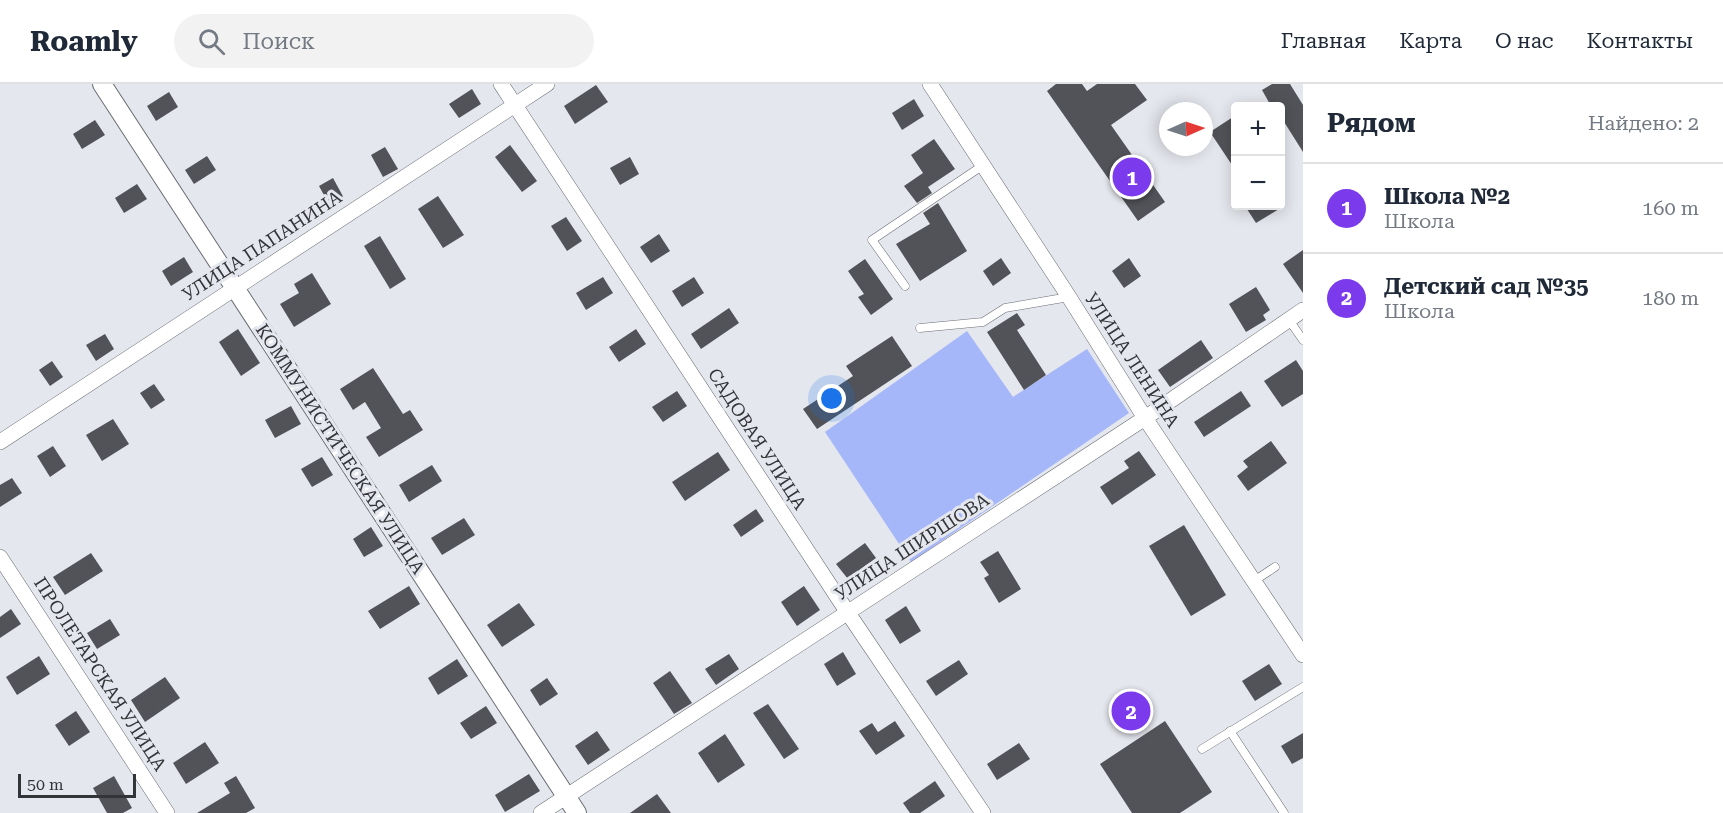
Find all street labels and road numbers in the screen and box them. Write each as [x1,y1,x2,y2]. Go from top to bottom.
street label: УЛИЦА ПАПАНИНА [178,186,346,305]
street label: УЛИЦА ЛЕНИНА [1081,288,1184,431]
street label: КОММУНИСТИЧЕСКАЯ УЛИЦА [252,320,429,578]
street label: САДОВАЯ УЛИЦА [704,364,811,514]
street label: УЛИЦА ШИРШОВА [831,489,993,604]
street label: ПРОЛЕТАРСКАЯ УЛИЦА [30,573,171,775]

